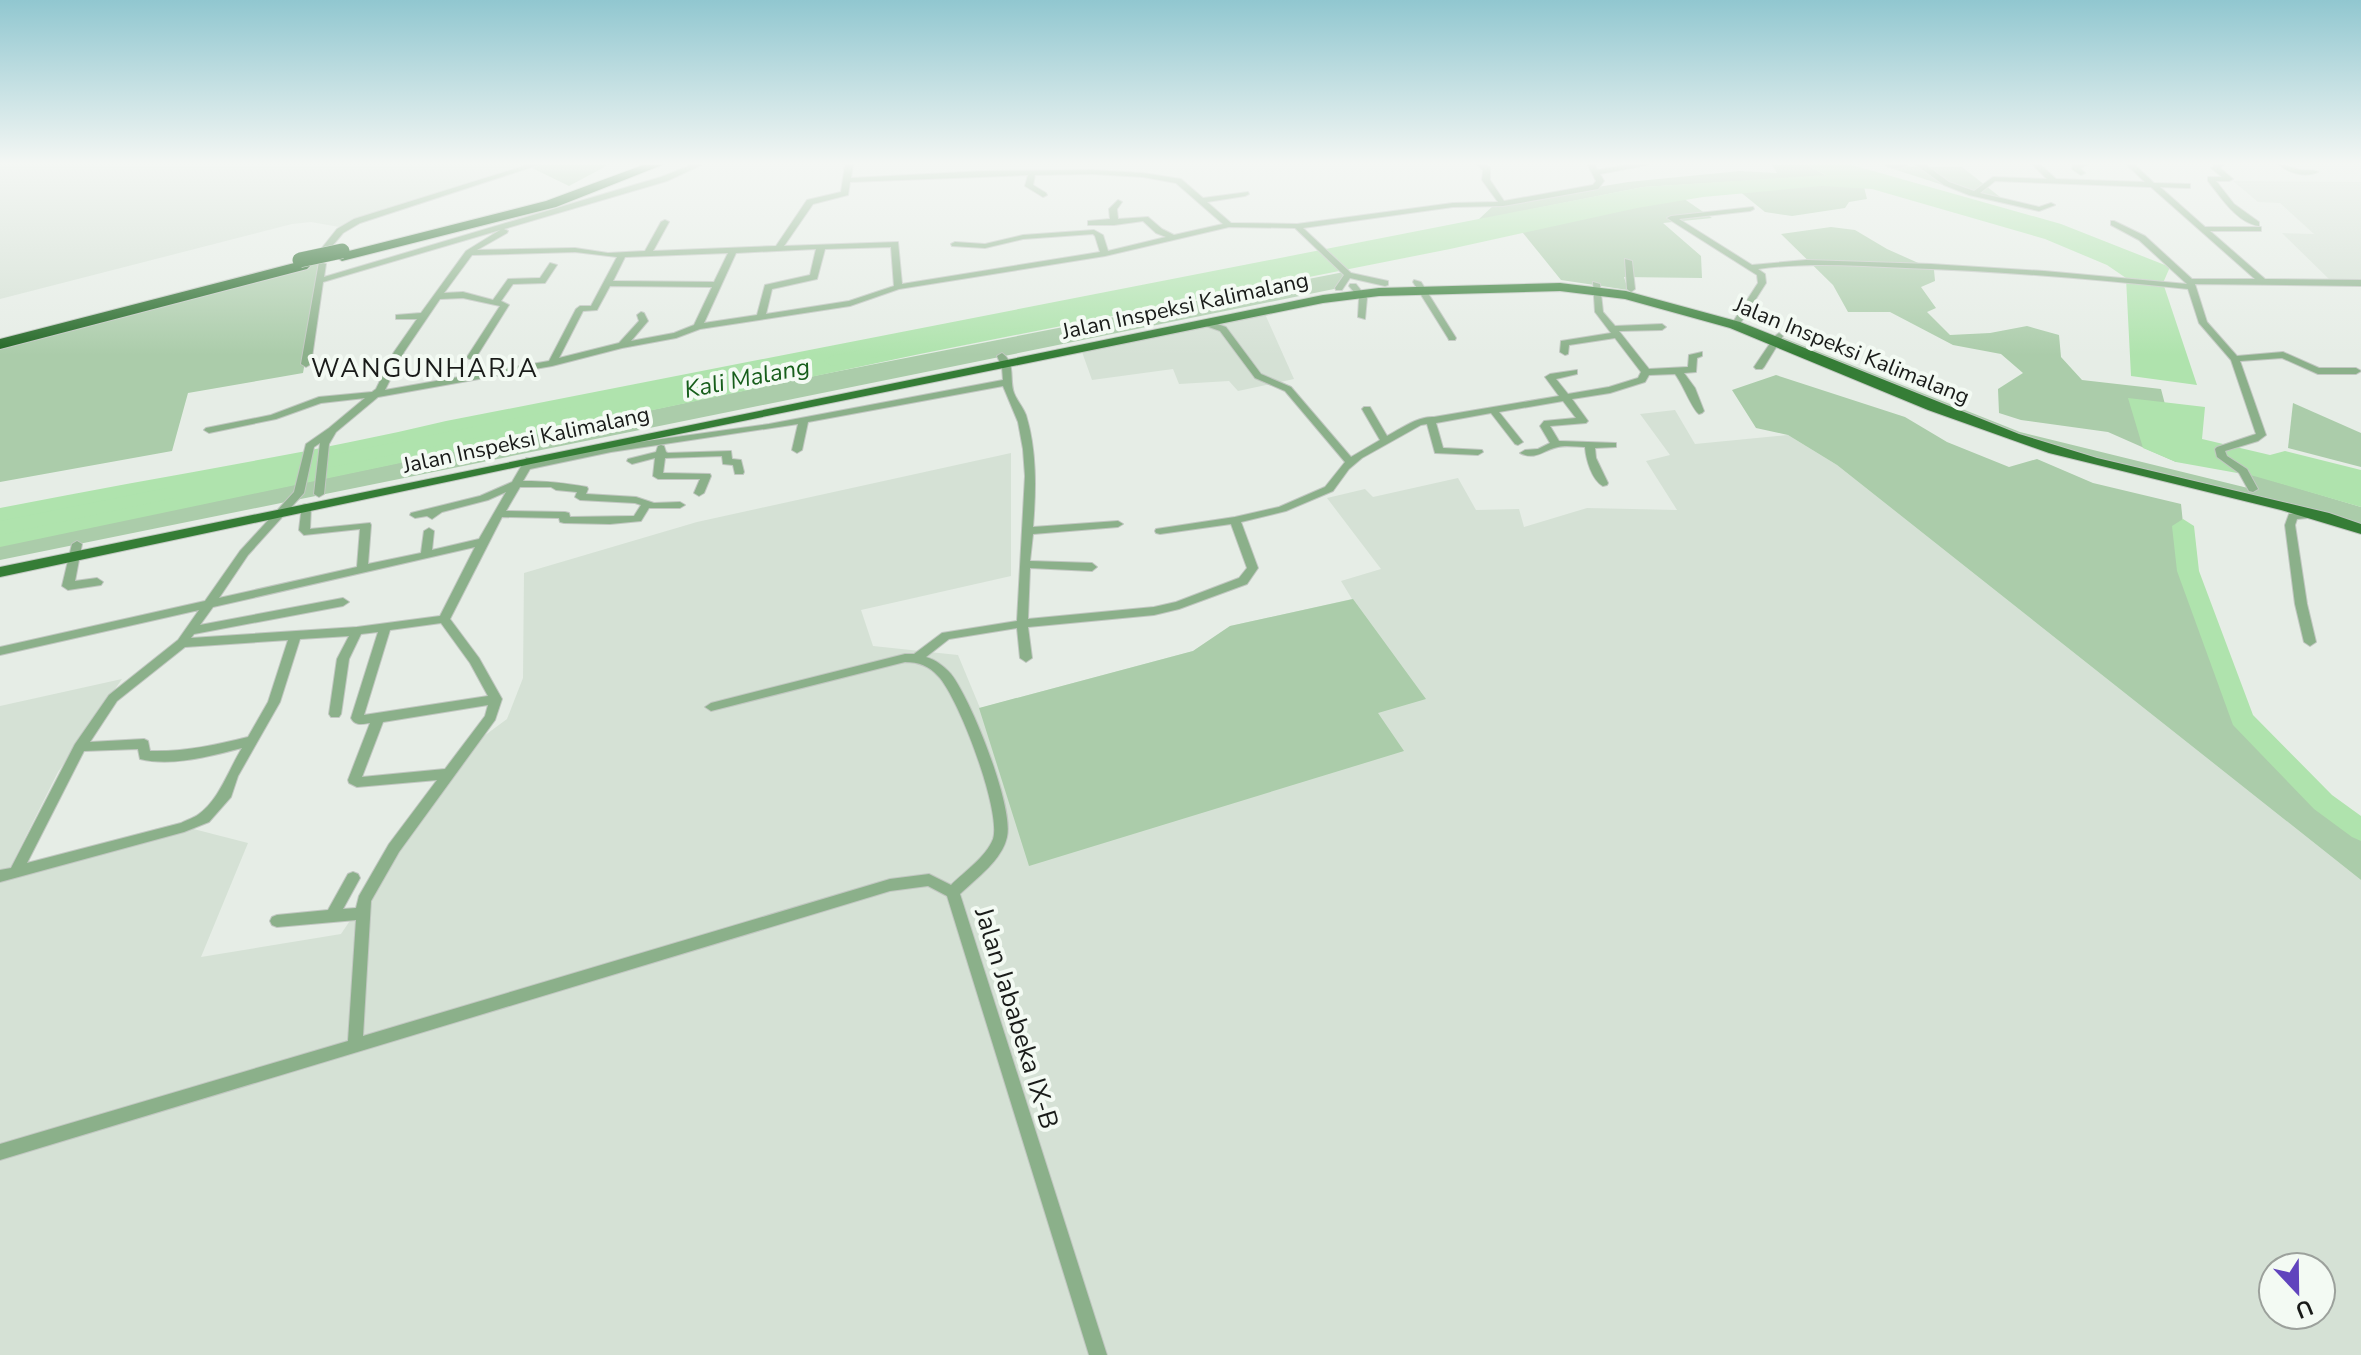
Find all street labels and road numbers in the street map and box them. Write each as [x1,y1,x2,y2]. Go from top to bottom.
street label: Jalan Inspeksi Kalimalang [1058,265,1311,347]
street label: Jalan Inspeksi Kalimalang [1728,290,1974,412]
street label: Jalan Inspeksi Kalimalang [399,399,652,481]
street label: Jalan Jababeka IX-B [966,902,1067,1133]

